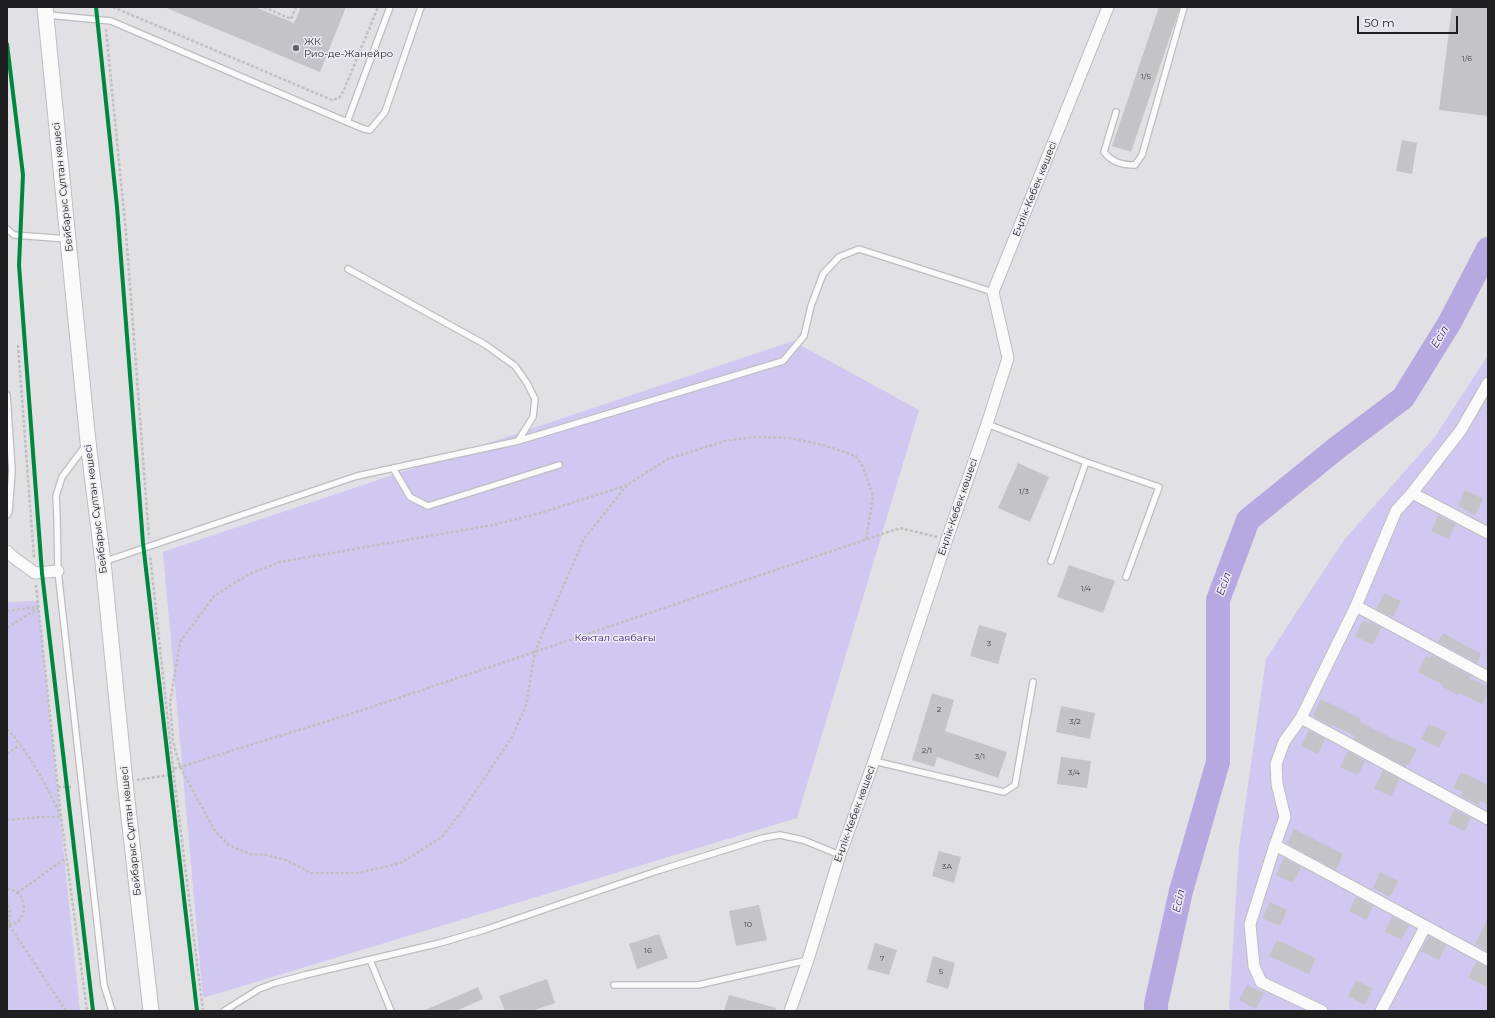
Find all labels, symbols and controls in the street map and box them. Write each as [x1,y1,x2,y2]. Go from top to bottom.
scale bar [1359,8,1460,34]
text: 50 m [1364,15,1395,30]
place label: ЖК Рио-де-Жанейро [304,36,393,60]
marker: ЖК Рио-де-Жанейро [291,43,301,53]
house number: 1/6 [1462,54,1472,64]
house number: 1/5 [1141,72,1151,82]
street label: Бейбарыс Сұлтан көшесі [50,122,76,252]
street label: Еңлік-Кебек көшесі [1010,140,1060,238]
water label: Есіл [1428,324,1452,350]
street label: Бейбарыс Сұлтан көшесі [82,444,110,574]
street label: Еңлік-Кебек көшесі [936,457,980,557]
house number: 1/3 [1019,487,1029,497]
water label: Есіл [1214,571,1234,597]
house number: 1/4 [1081,584,1091,594]
park label: Көктал саябағы [574,632,656,644]
house number: 3 [987,639,991,649]
house number: 2 [937,705,941,715]
house number: 3/2 [1069,717,1081,727]
house number: 2/1 [922,746,932,756]
house number: 3/1 [975,752,985,762]
street label: Еңлік-Кебек көшесі [832,764,878,864]
street label: Бейбарыс Сұлтан көшесі [118,766,144,896]
house number: 3/4 [1068,768,1080,778]
house number: 3А [942,862,952,872]
water label: Есіл [1170,888,1188,914]
house number: 10 [744,920,752,930]
house number: 16 [644,946,652,956]
house number: 7 [880,954,884,964]
house number: 5 [939,967,943,977]

